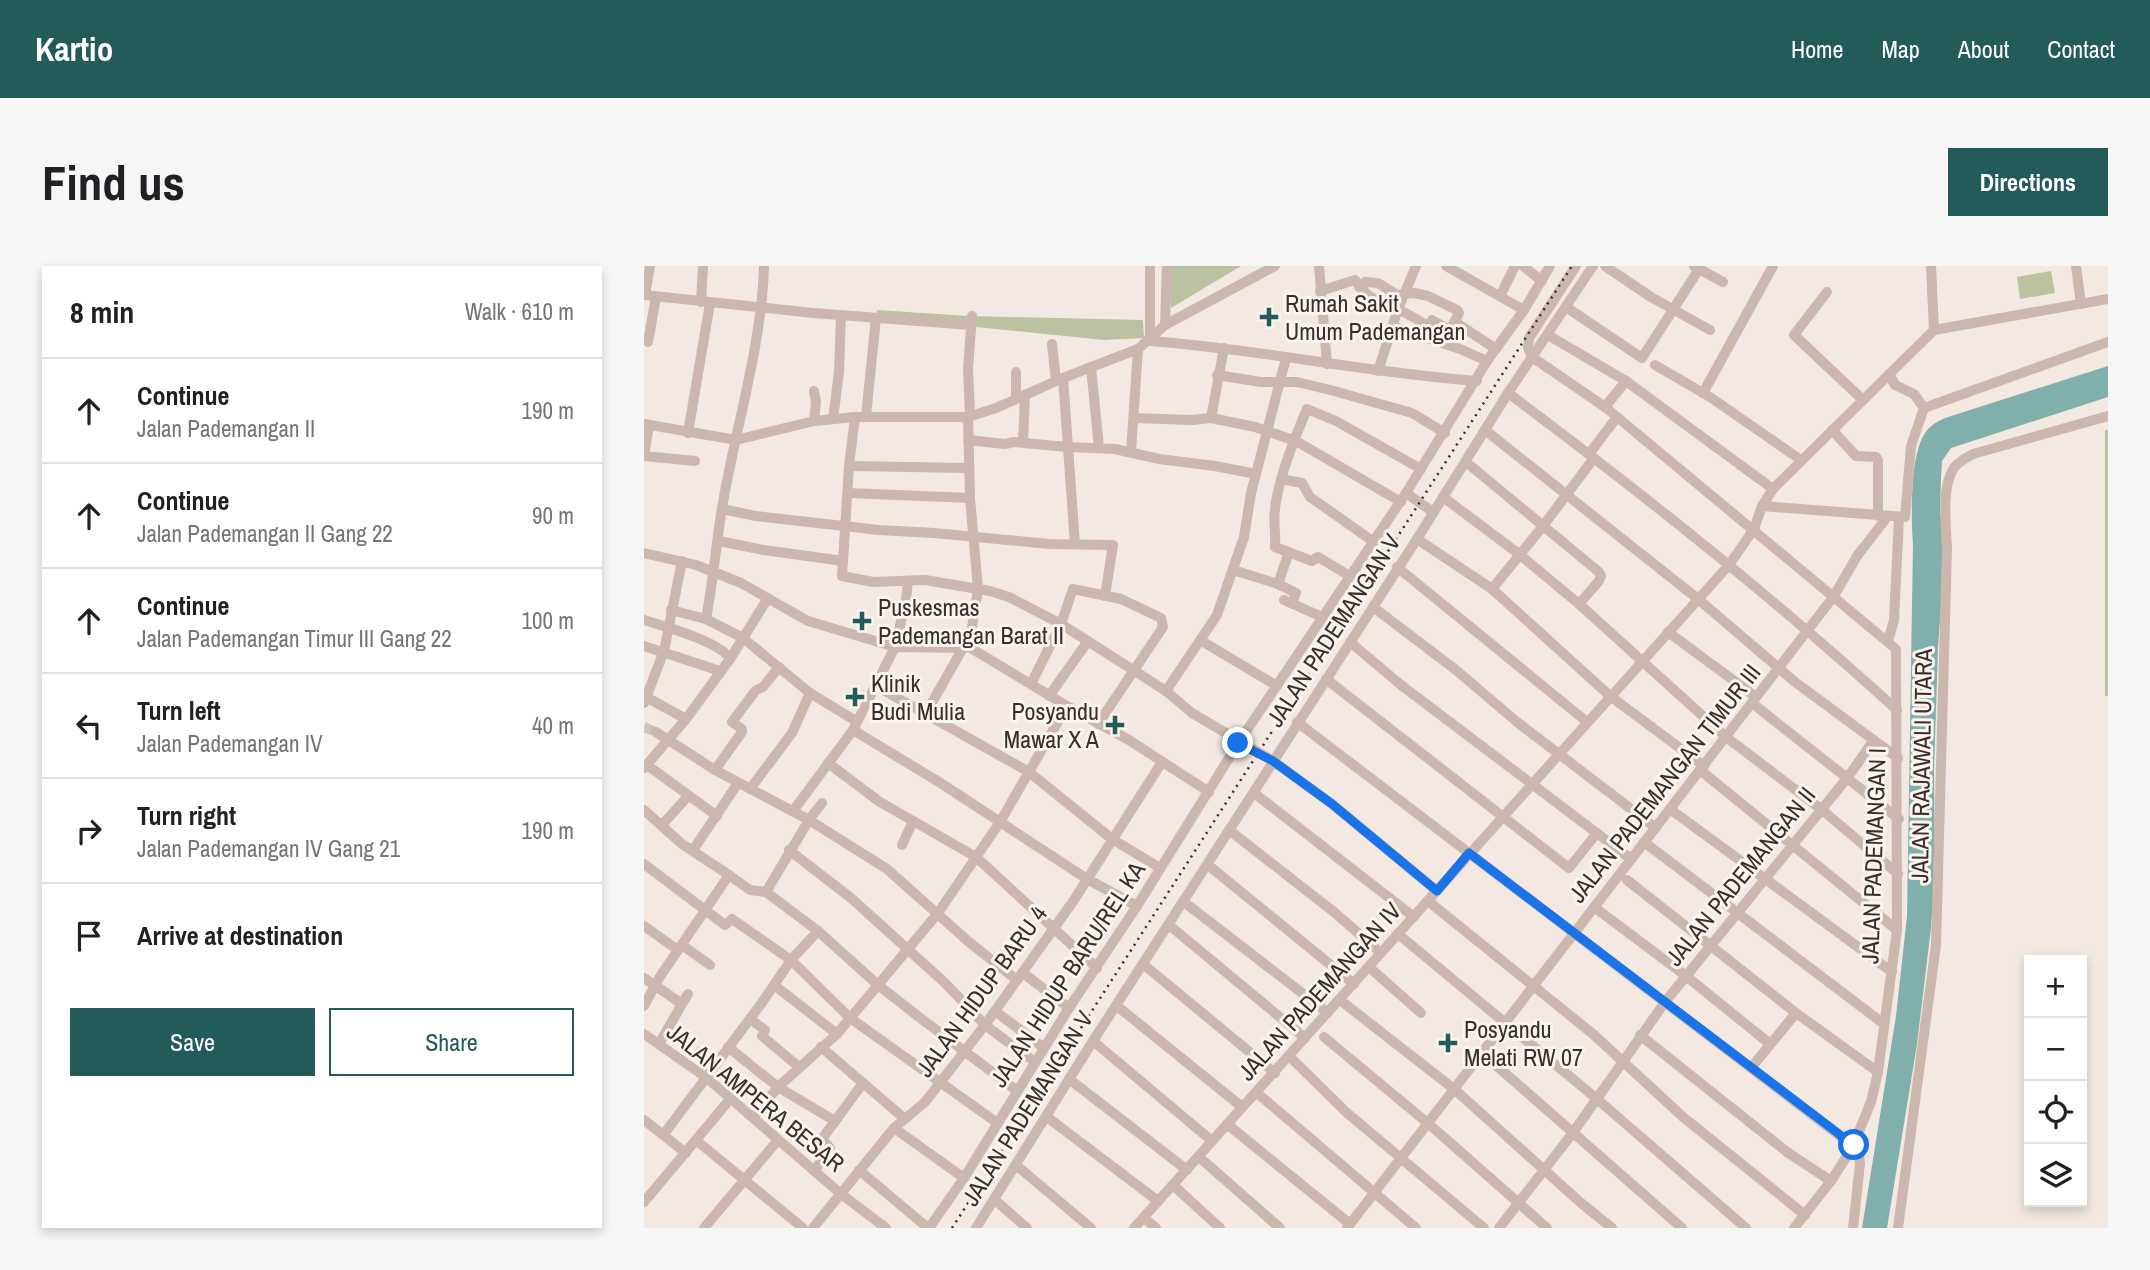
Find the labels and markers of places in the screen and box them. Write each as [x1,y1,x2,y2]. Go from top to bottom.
place label: Rumah Sakit Umum Pademangan [1285,287,1465,347]
marker: Rumah Sakit Umum Pademangan [1259,307,1279,327]
place label: Puskesmas Pademangan Barat II [878,591,1064,651]
marker: Puskesmas Pademangan Barat II [852,611,872,631]
place label: Klinik Budi Mulia [871,667,965,727]
marker: Klinik Budi Mulia [845,687,865,707]
place label: Posyandu Mawar X A [1004,695,1100,755]
marker: Posyandu Mawar X A [1105,715,1125,735]
place label: Posyandu Melati RW 07 [1464,1013,1583,1073]
marker: Posyandu Melati RW 07 [1438,1033,1458,1053]

